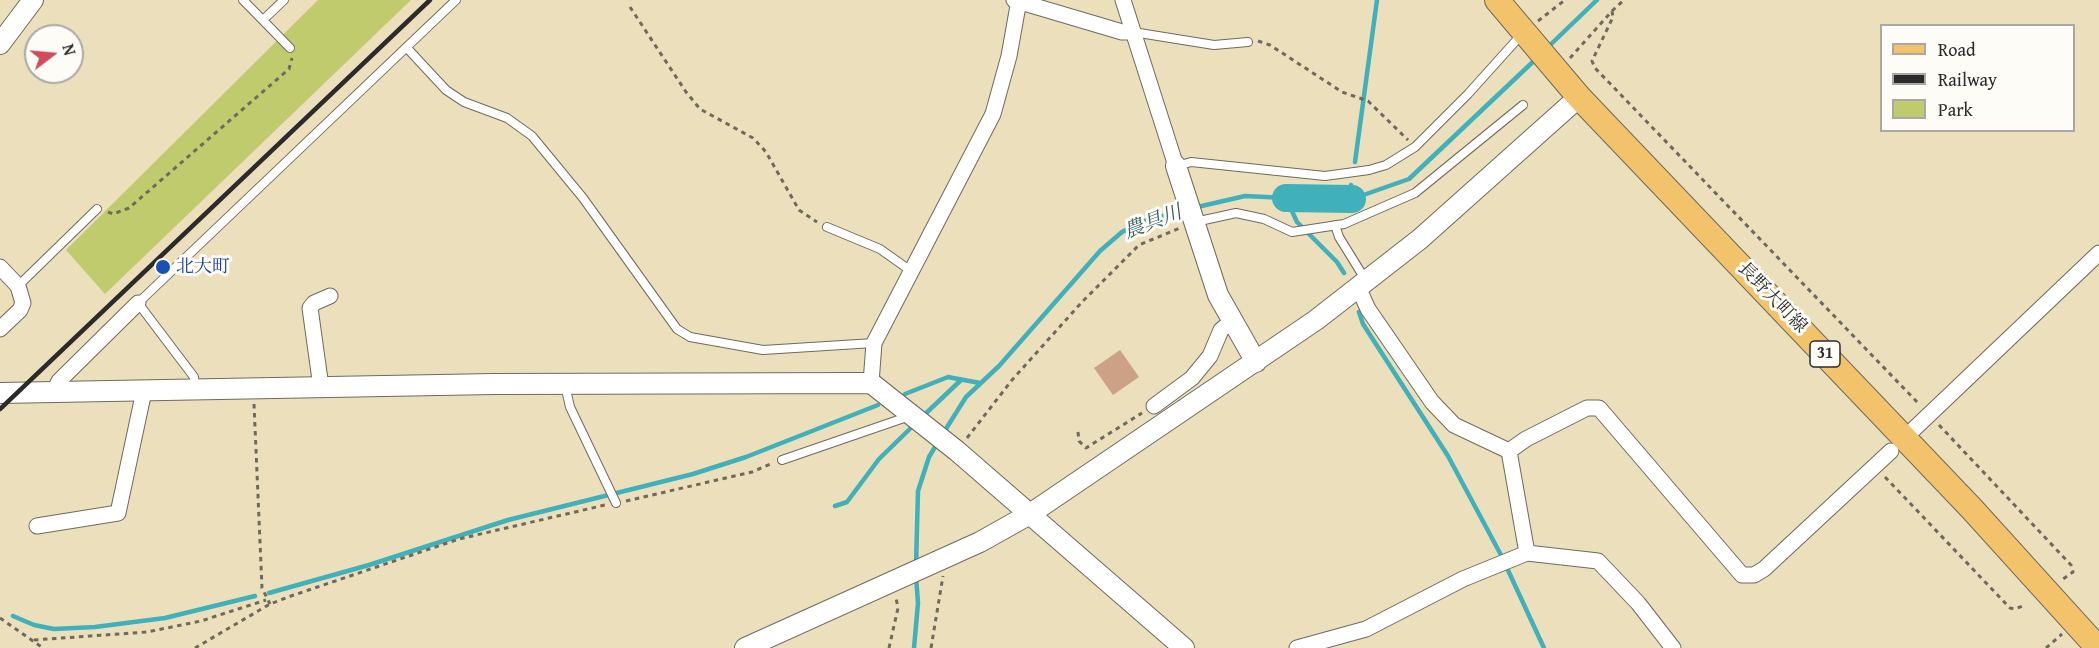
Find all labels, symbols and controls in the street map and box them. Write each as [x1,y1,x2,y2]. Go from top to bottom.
north arrow [24,24,84,84]
legend [1880,24,2075,132]
text: Road [1938,36,1976,63]
text: N [56,41,82,58]
text: Railway [1938,66,1997,93]
text: Park [1938,96,1973,123]
water label: 農具川 [1121,201,1185,245]
place label: 北大町 [176,256,230,278]
marker: 北大町 [154,258,172,276]
street label: 長野大町線 [1733,258,1811,338]
road number: 31 [1810,341,1840,367]

